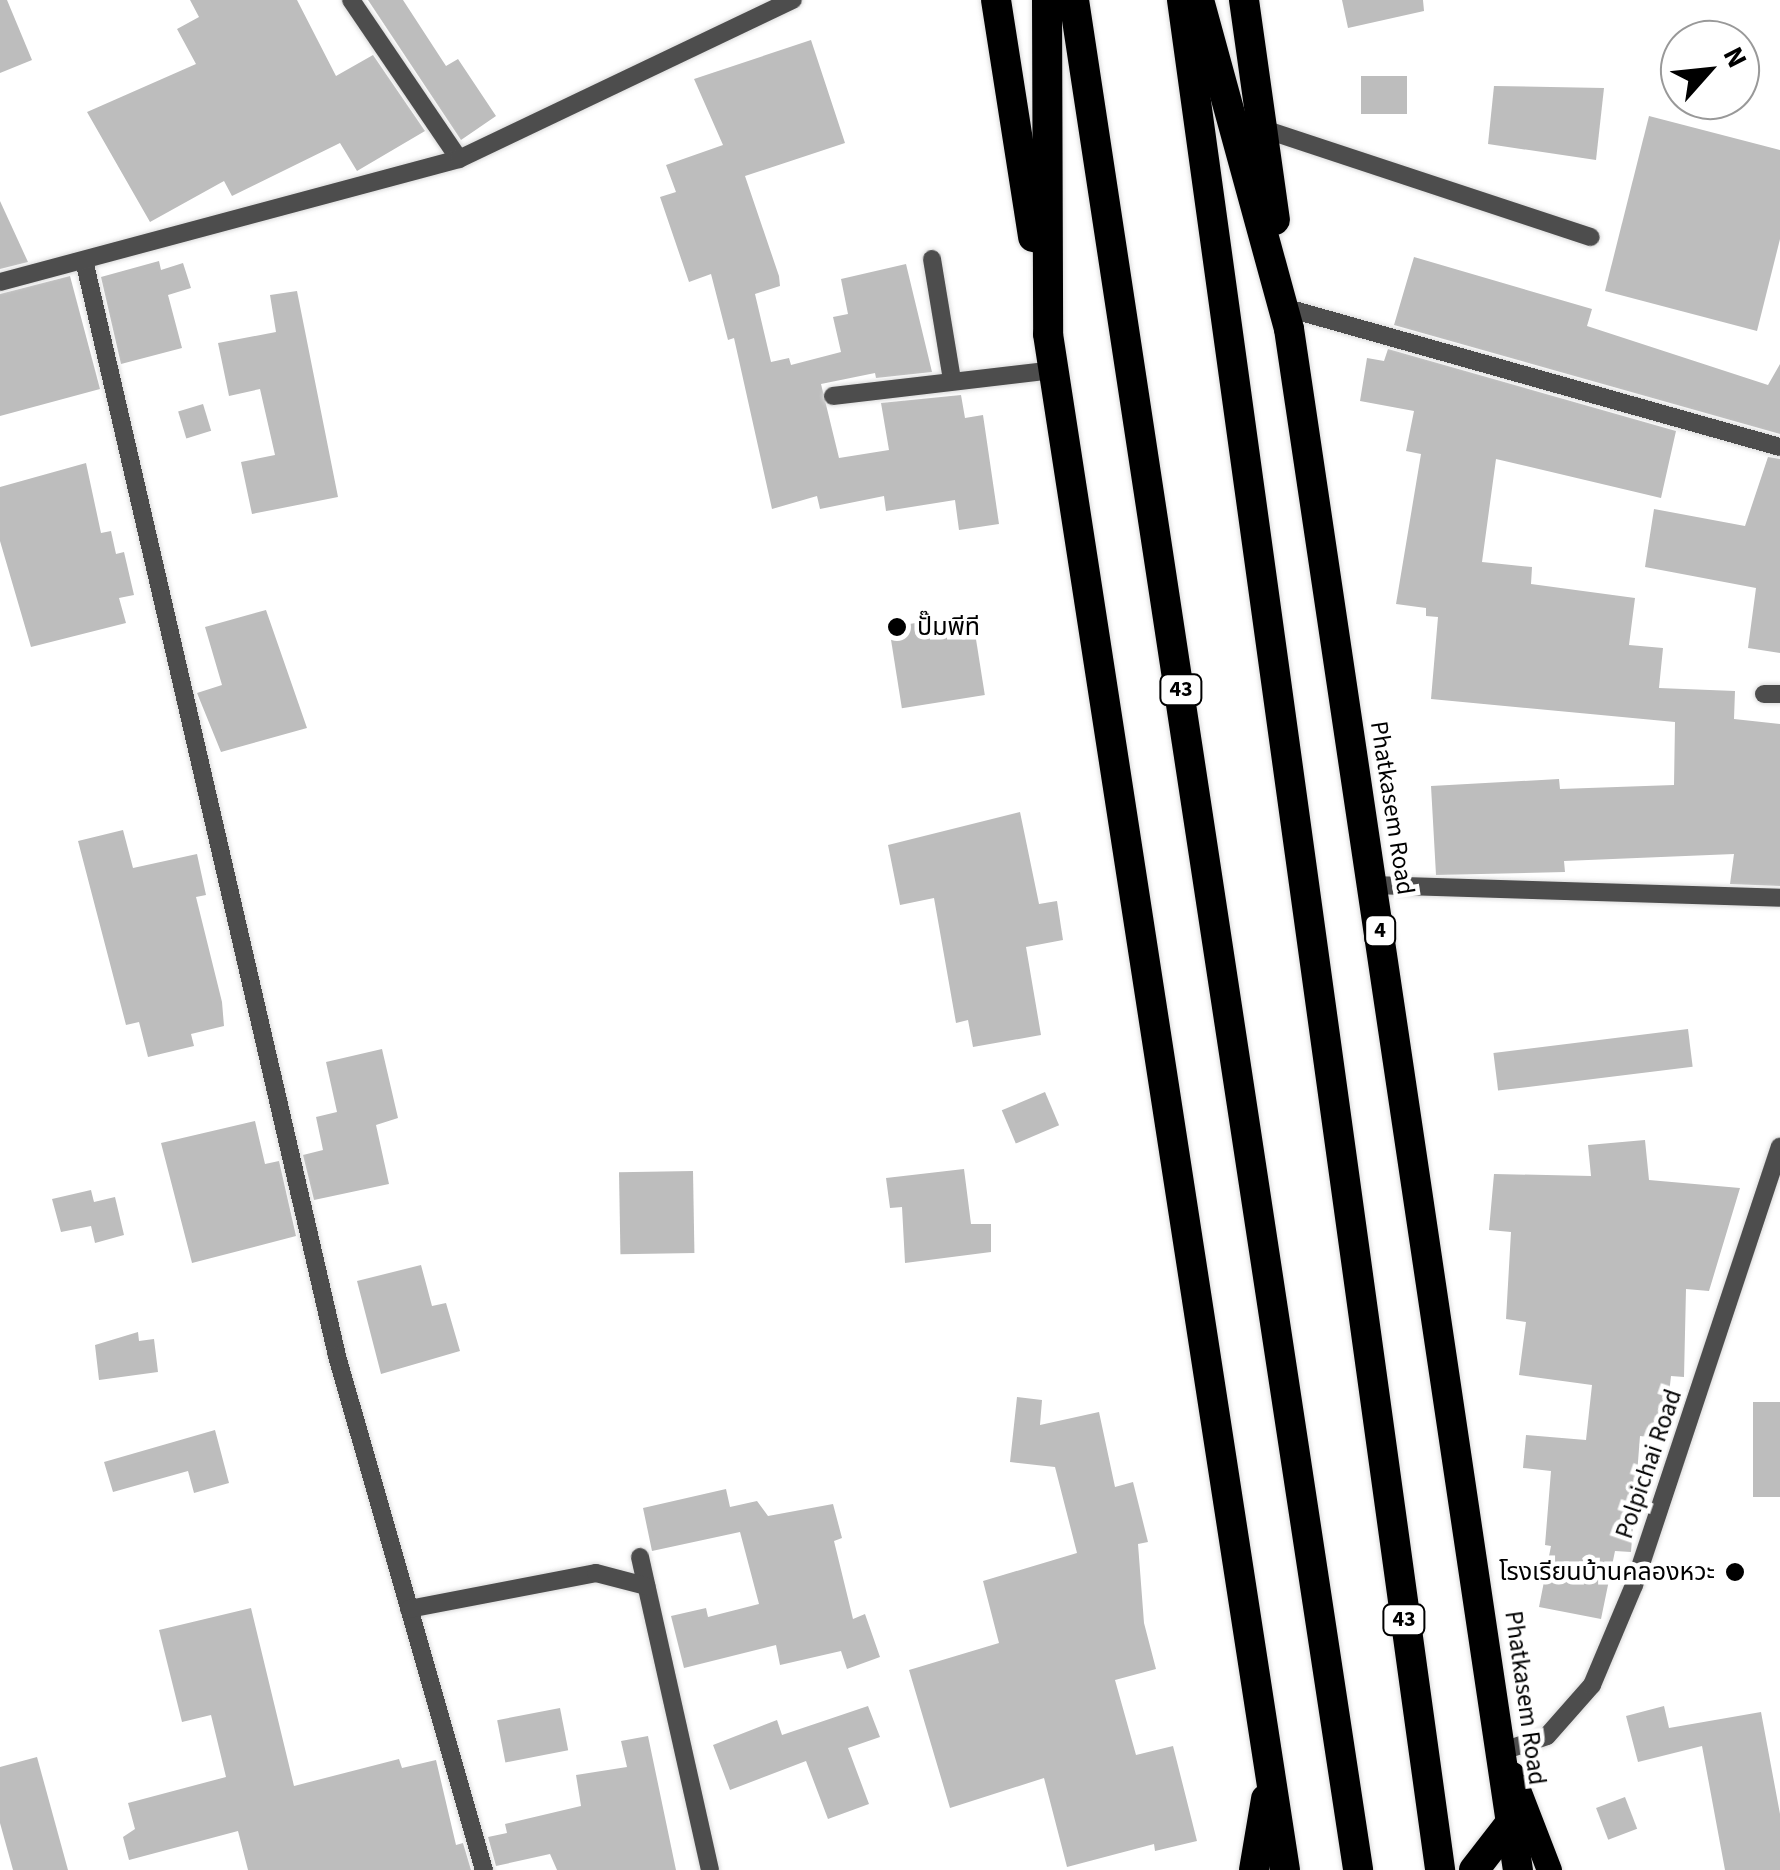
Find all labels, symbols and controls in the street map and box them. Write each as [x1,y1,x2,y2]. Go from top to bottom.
north arrow [1660,20,1760,120]
text: N [1713,40,1757,75]
place label: ปั๊มพีที [917,612,980,642]
marker: ปั๊มพีที [886,616,908,638]
road number: 43 [1158,673,1204,707]
street label: Phatkasem Road [1363,719,1421,897]
road number: 4 [1362,914,1398,948]
street label: Polpichai Road [1609,1385,1689,1543]
place label: โรงเรียนบ้านคลองหวะ [1499,1557,1715,1587]
marker: โรงเรียนบ้านคลองหวะ [1724,1561,1746,1583]
road number: 43 [1382,1603,1426,1637]
street label: Phatkasem Road [1498,1609,1552,1787]

